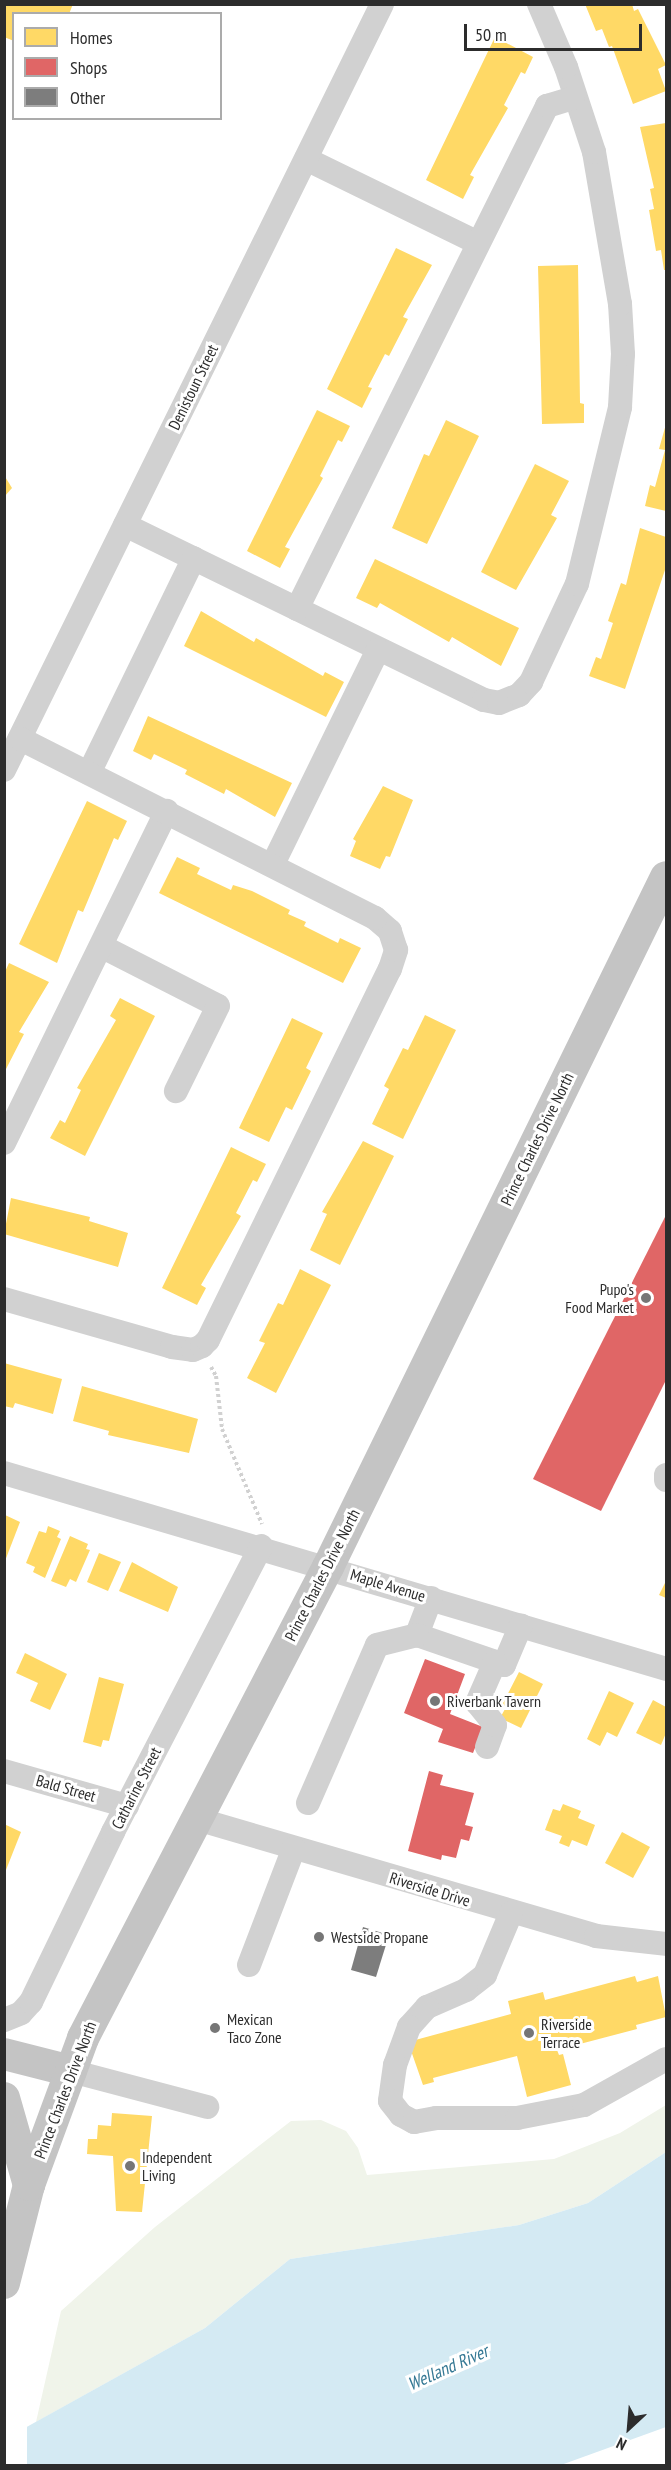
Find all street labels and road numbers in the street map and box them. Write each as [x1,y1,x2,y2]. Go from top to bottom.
street label: Denistoun Street [164,341,222,433]
street label: Prince Charles Drive North [496,1069,578,1209]
street label: Prince Charles Drive North [280,1506,364,1644]
street label: Maple Avenue [348,1564,428,1606]
street label: Catharine Street [107,1744,165,1832]
street label: Bald Street [34,1770,98,1806]
street label: Riverside Drive [387,1868,473,1910]
street label: Prince Charles Drive North [30,2019,100,2161]

